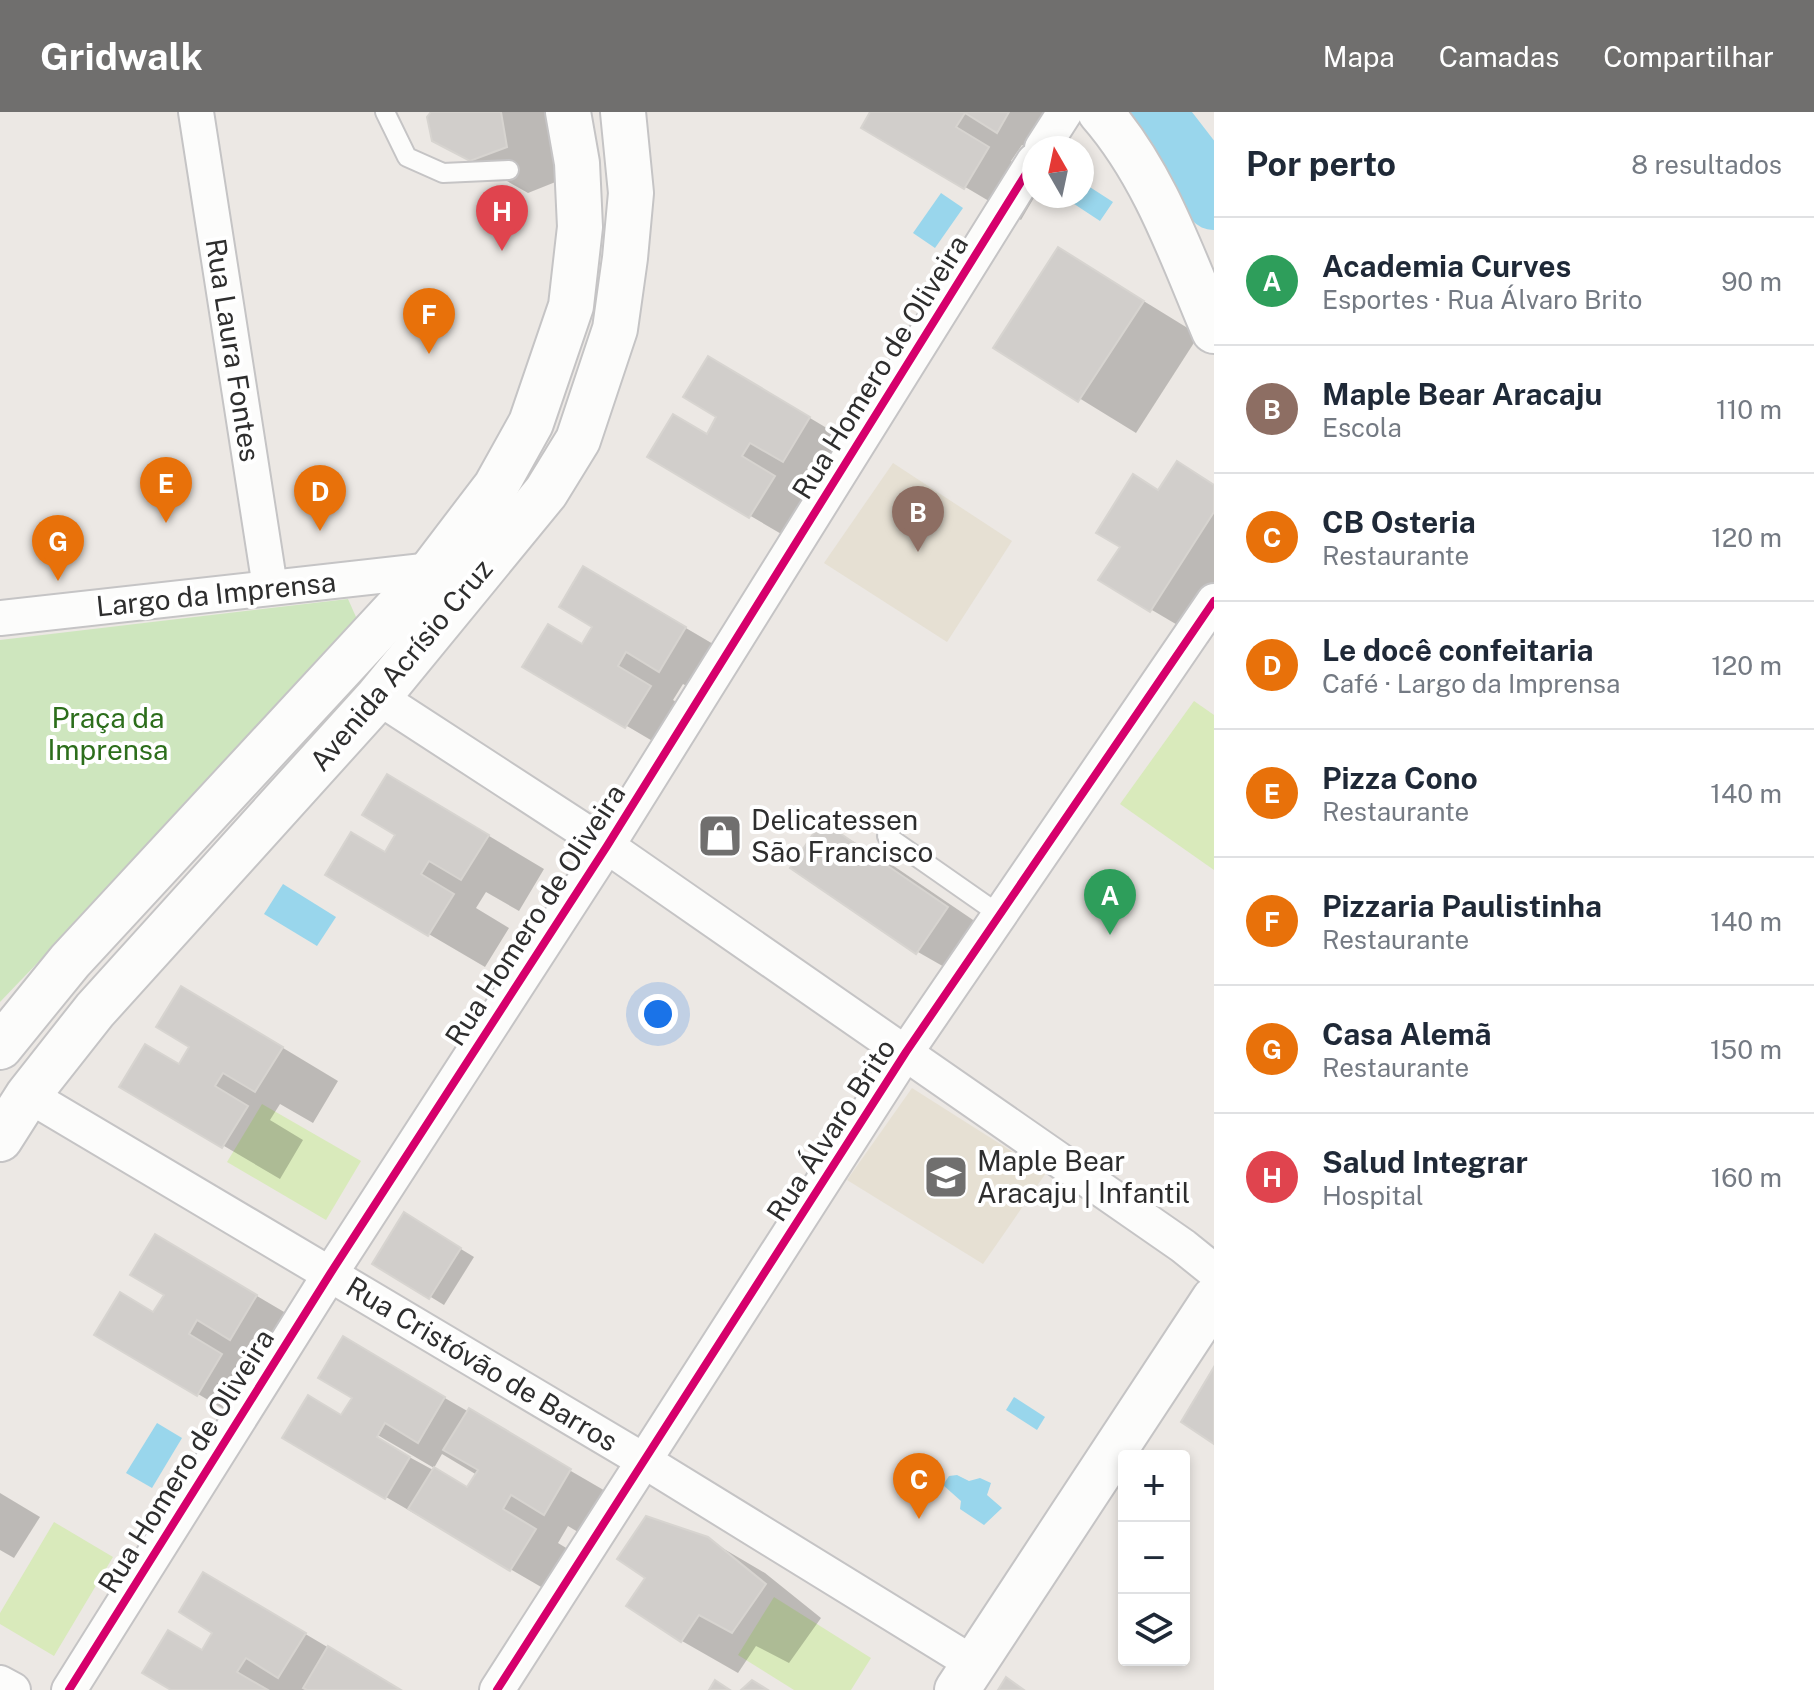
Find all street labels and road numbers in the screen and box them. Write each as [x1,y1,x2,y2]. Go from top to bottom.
street label: Rua Homero de Oliveira [785,229,974,505]
street label: Rua Laura Fontes [200,236,267,464]
street label: Avenida Acrísio Cruz [303,552,499,777]
street label: Largo da Imprensa [94,565,337,622]
street label: Rua Homero de Oliveira [438,778,631,1052]
street label: Rua Álvaro Brito [759,1032,902,1227]
street label: Rua Cristóvão de Barros [341,1269,624,1458]
street label: Rua Homero de Oliveira [91,1323,280,1599]

